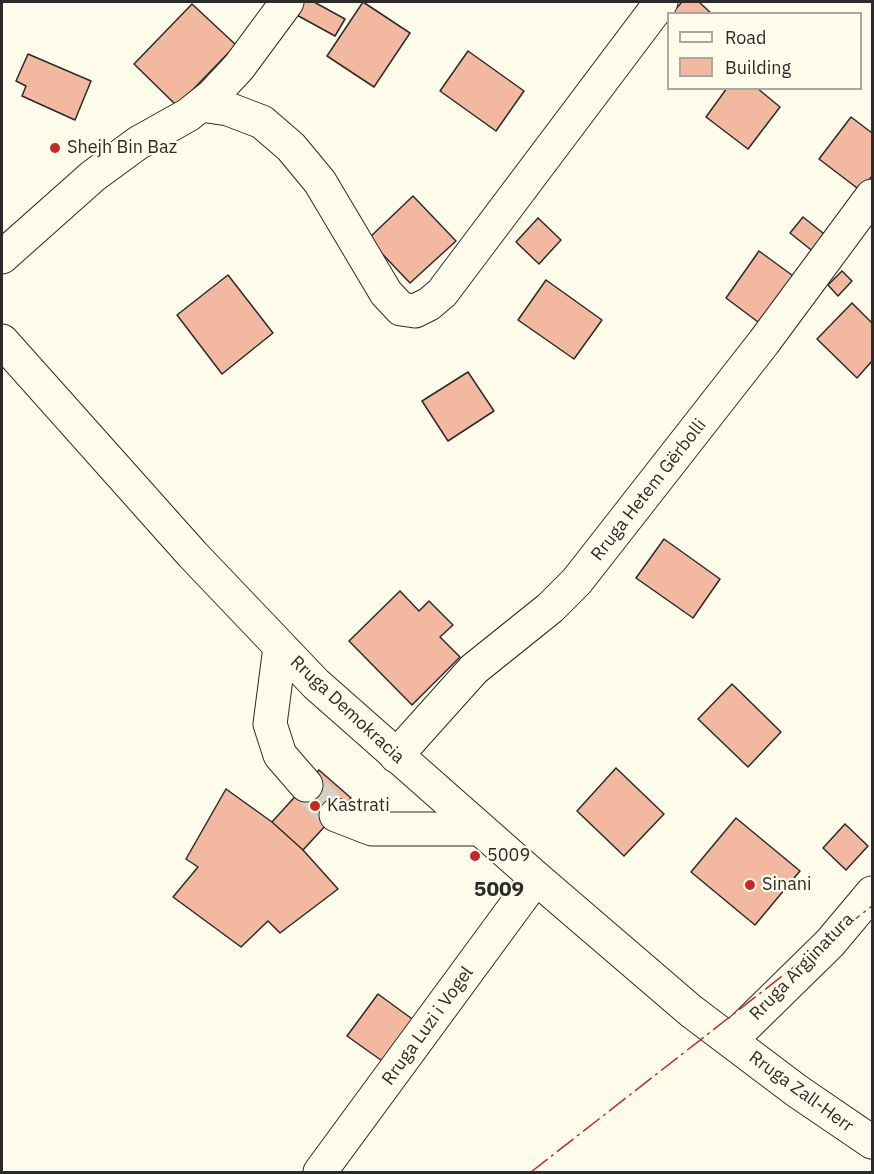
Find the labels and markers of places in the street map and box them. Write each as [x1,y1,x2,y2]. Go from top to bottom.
place label: Shejh Bin Baz [67,137,177,159]
marker: Shejh Bin Baz [48,141,62,155]
place label: Kastrati [327,795,390,817]
marker: Kastrati [308,799,322,813]
place label: 5009 [487,845,530,867]
marker: 5009 [468,849,482,863]
place label: Sinani [762,874,812,896]
marker: Sinani [743,878,757,892]

